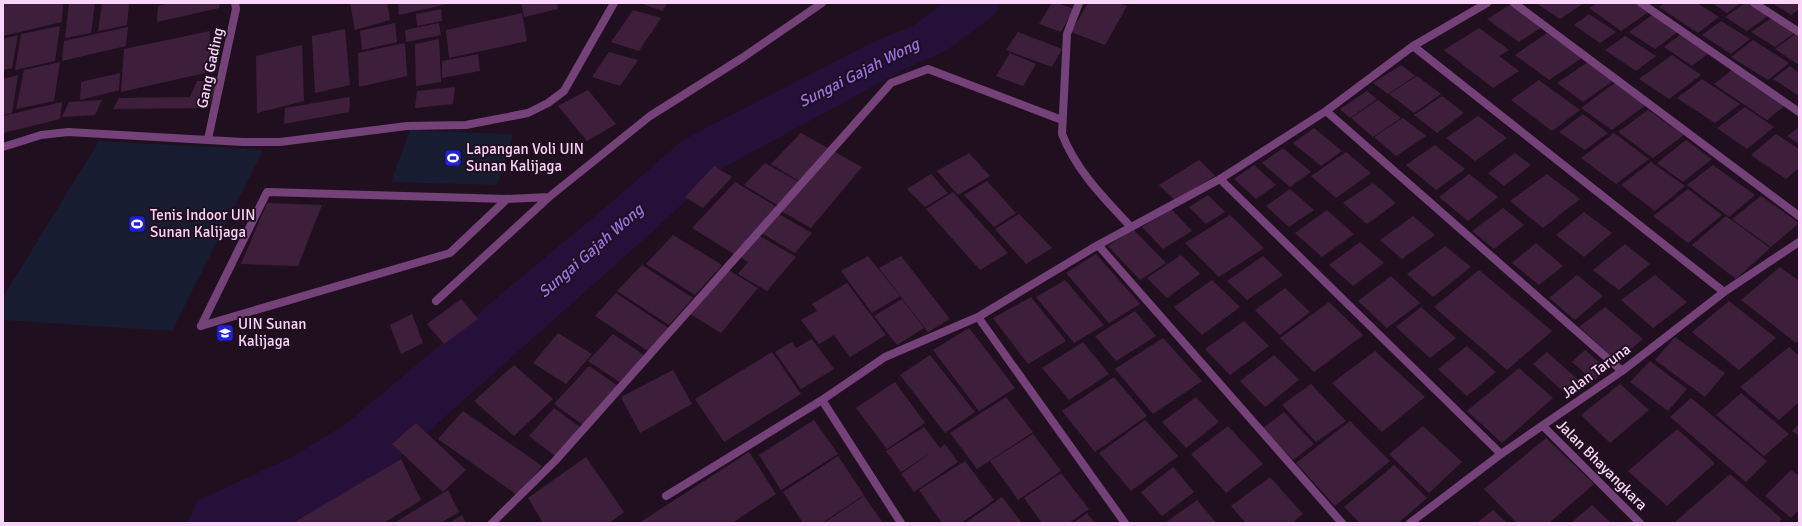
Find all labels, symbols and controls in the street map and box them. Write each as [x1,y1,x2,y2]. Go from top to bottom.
street label: Gang Gading [193,26,227,110]
water label: Sungai Gajah Wong [795,33,924,112]
place label: Lapangan Voli UIN Sunan Kalijaga [466,140,584,175]
sports icon: Lapangan Voli UIN Sunan Kalijaga [443,148,463,168]
water label: Sungai Gajah Wong [534,199,649,302]
place label: Tenis Indoor UIN Sunan Kalijaga [150,206,255,241]
sports icon: Tenis Indoor UIN Sunan Kalijaga [127,214,147,234]
place label: UIN Sunan Kalijaga [238,315,306,350]
school or university icon: UIN Sunan Kalijaga [215,323,235,343]
street label: Jalan Taruna [1558,340,1634,402]
street label: Jalan Bhayangkara [1553,416,1651,514]

